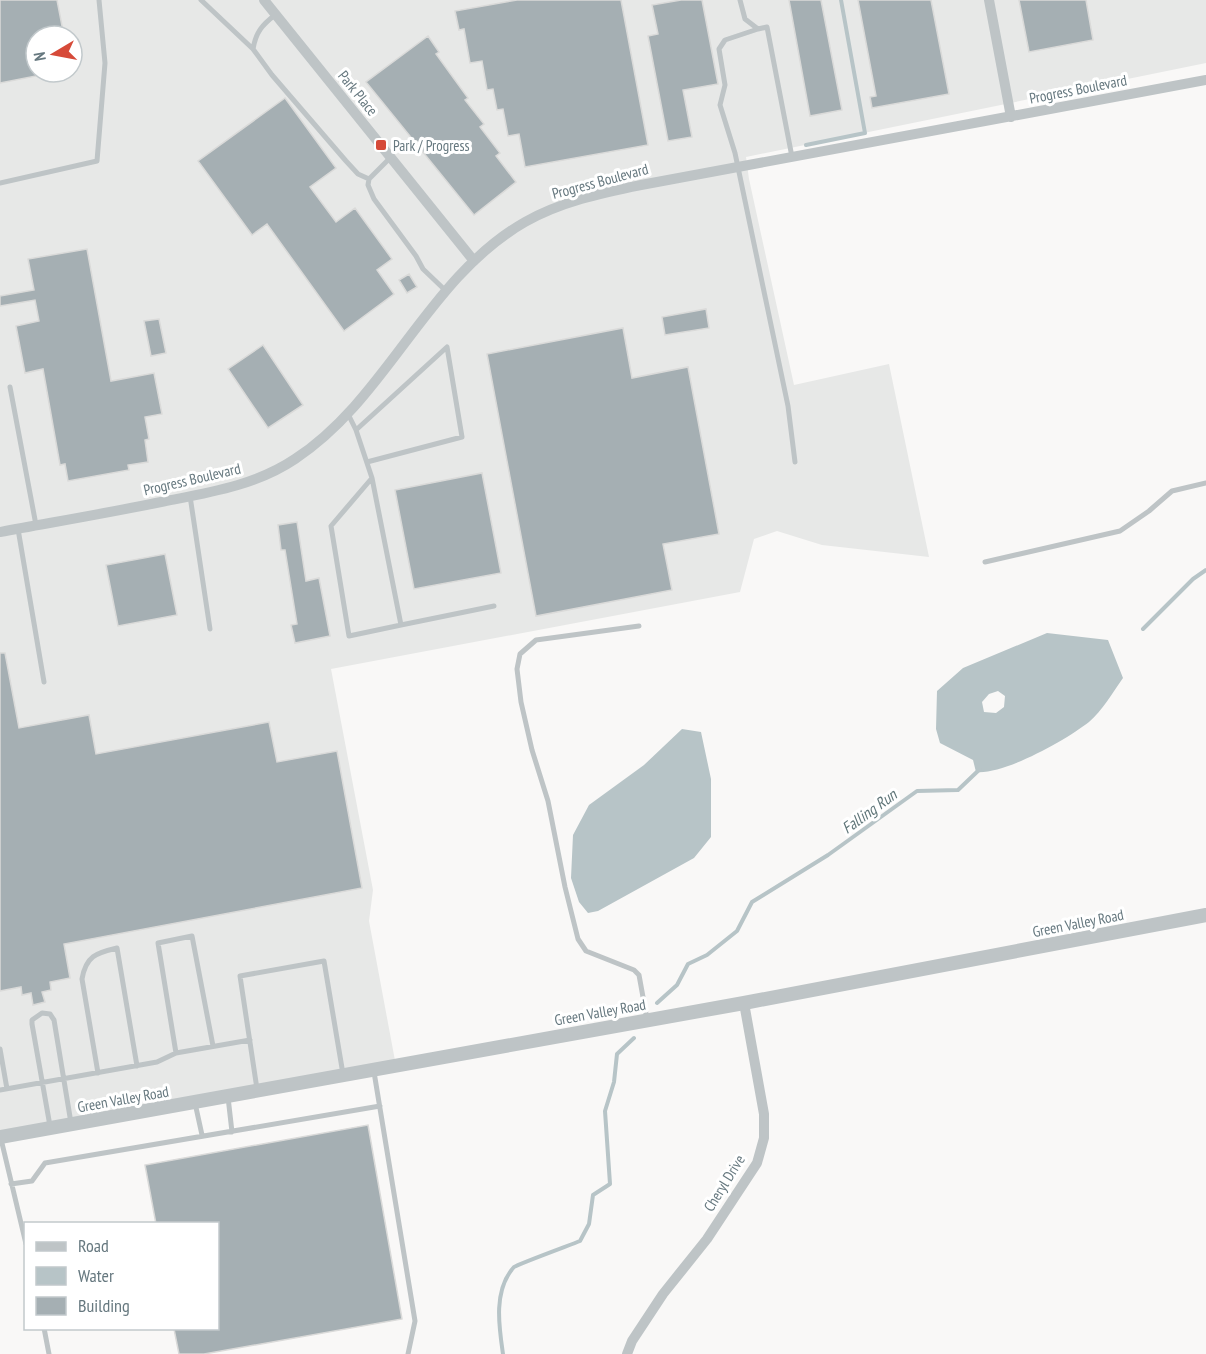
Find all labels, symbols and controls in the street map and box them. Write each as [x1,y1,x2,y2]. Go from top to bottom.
north arrow [24,24,84,84]
text: N [29,51,50,63]
street label: Park Place [334,67,382,119]
street label: Progress Boulevard [1028,70,1128,108]
place label: Park / Progress [393,136,470,155]
marker: Park / Progress [374,138,388,152]
street label: Progress Boulevard [550,159,650,203]
street label: Progress Boulevard [142,459,242,499]
water label: Falling Run [838,784,901,838]
street label: Green Valley Road [1031,905,1125,941]
street label: Green Valley Road [553,995,647,1029]
street label: Green Valley Road [76,1082,170,1116]
street label: Cheryl Drive [699,1151,749,1215]
legend [24,1222,219,1330]
text: Road [78,1234,109,1257]
text: Water [78,1264,114,1287]
text: Building [78,1294,130,1317]

